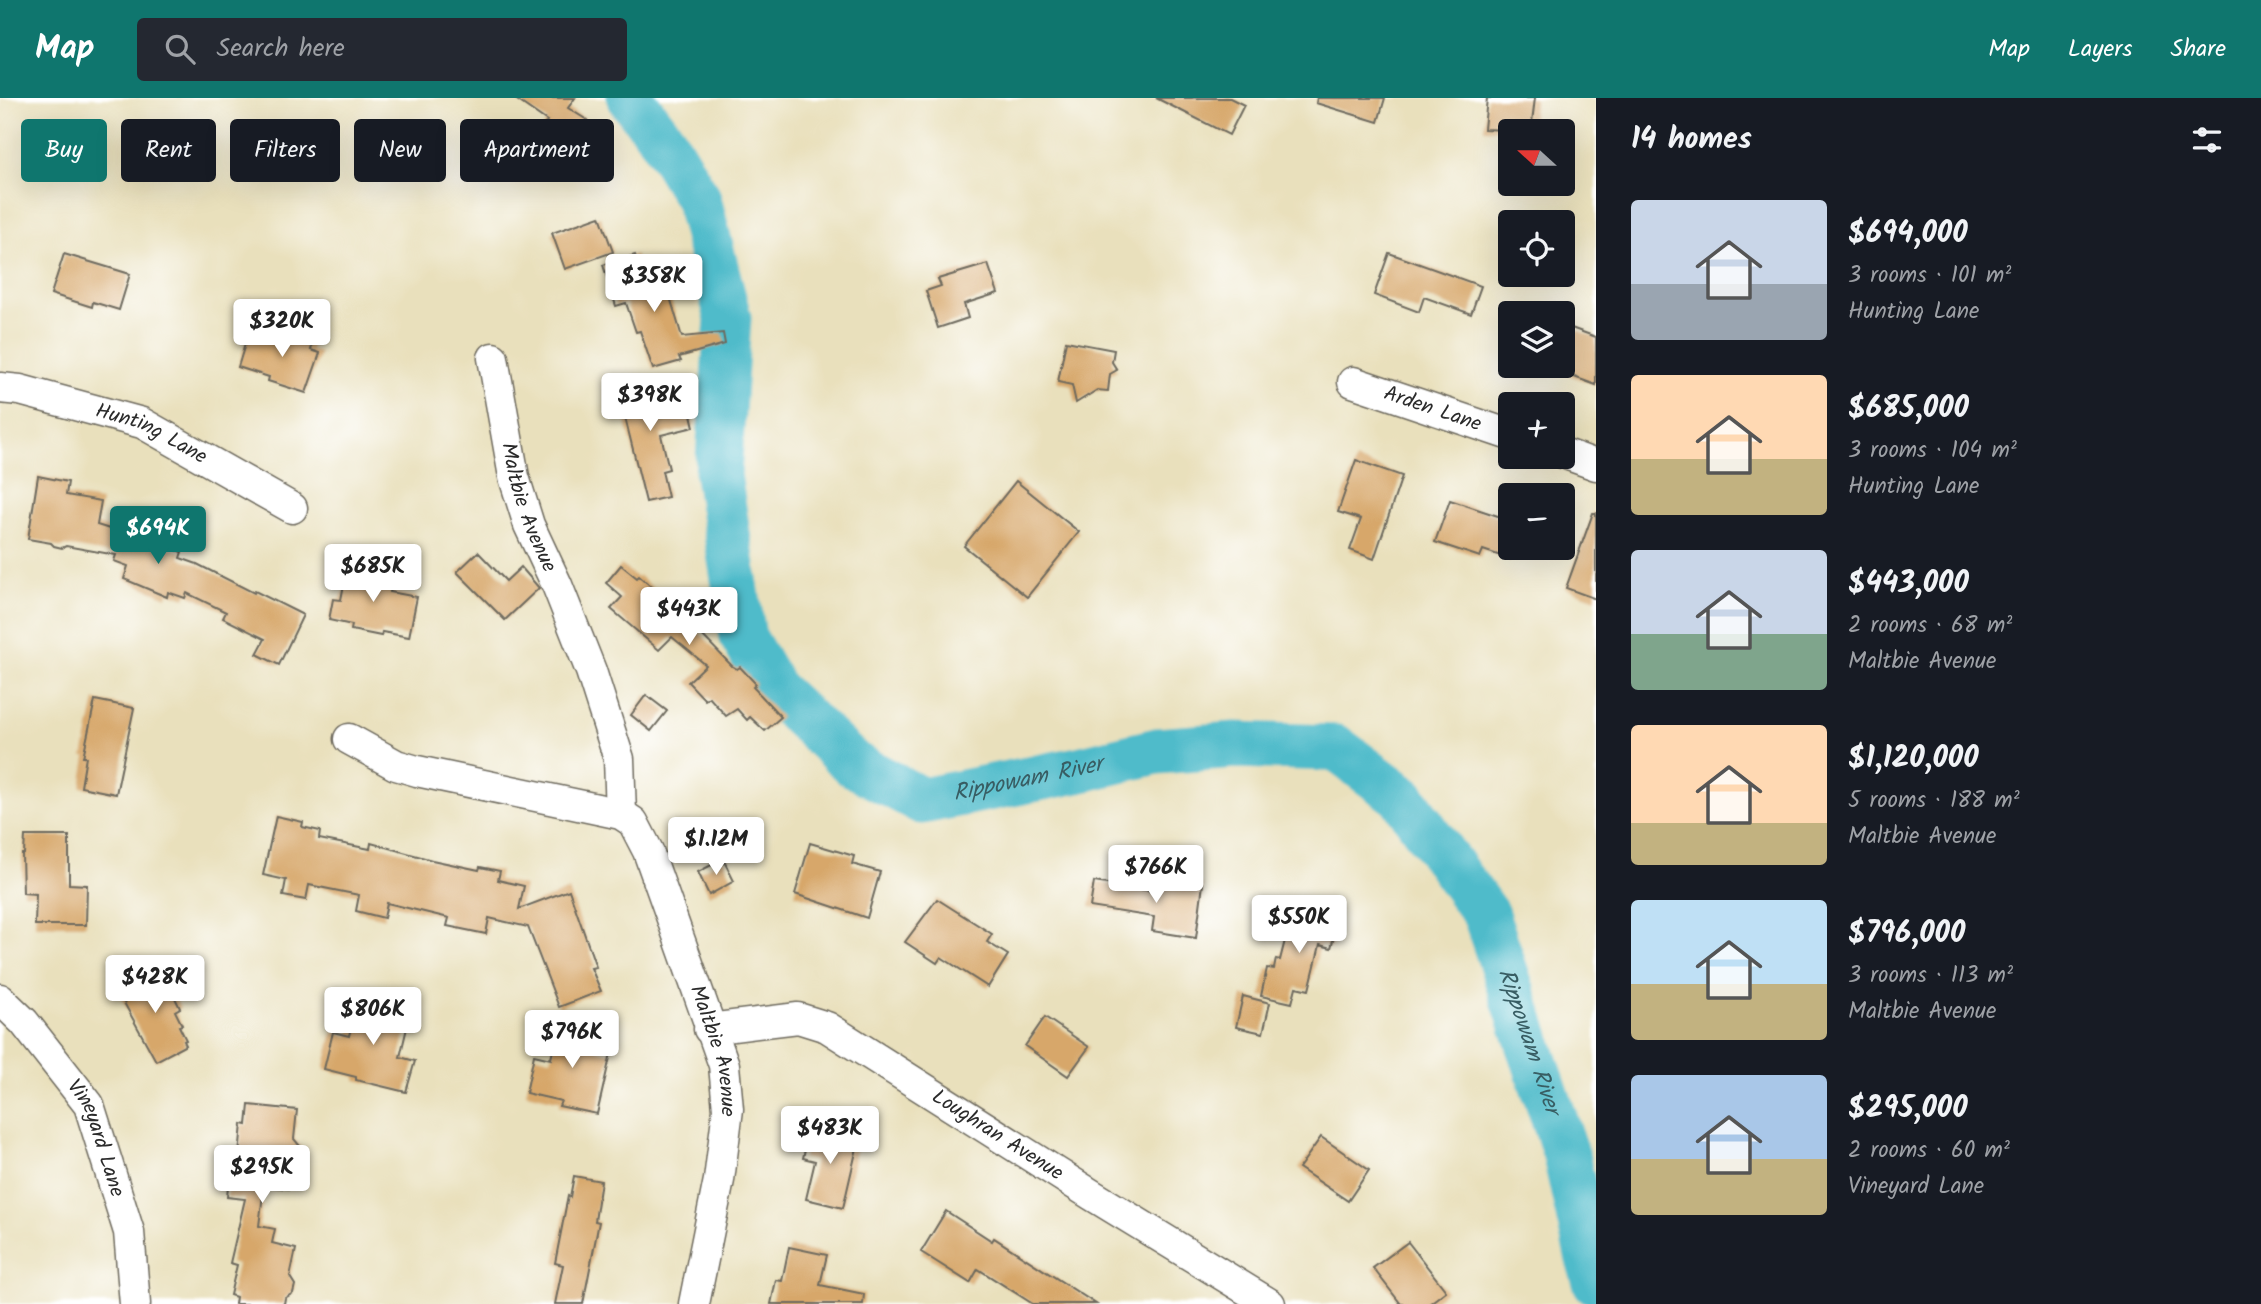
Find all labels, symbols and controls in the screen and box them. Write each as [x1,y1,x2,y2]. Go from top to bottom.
search box [137,18,627,81]
text: Map [35,23,95,76]
text: Search here [217,28,345,70]
icon: search [161,30,199,68]
text: Map [1988,30,2030,69]
text: Layers [2068,30,2132,69]
text: Share [2170,30,2226,69]
text: 14 homes [1631,116,1752,164]
chip: Buy [21,119,107,182]
chip: Rent [121,119,216,182]
chip: Filters [230,119,340,182]
chip: New [354,119,446,182]
chip: Apartment [460,119,614,182]
north arrow [1498,119,1575,196]
map controls [1498,119,1575,560]
icon: filters [2188,121,2226,159]
button: locate [1498,210,1575,287]
text: $694,000 [1848,210,1968,258]
icon: home [1687,228,1771,312]
pin: $358K [605,254,703,314]
text: 3 rooms · 101 m² [1848,258,2011,294]
text: $358K [621,259,687,295]
text: Hunting Lane [1848,294,1979,330]
pin: $320K [233,300,331,359]
button: layers [1498,301,1575,378]
text: $320K [249,304,315,340]
pin: $398K [601,374,699,433]
street label: Arden Lane [1379,377,1486,441]
text: $398K [617,378,683,414]
text: $685,000 [1848,385,1969,433]
button: + [1498,392,1575,469]
street label: Hunting Lane [92,395,214,473]
icon: home [1687,403,1771,487]
text: 3 rooms · 104 m² [1848,433,2017,469]
street label: Maltbie Avenue [492,440,566,578]
text: Hunting Lane [1848,469,1979,505]
button: − [1498,483,1575,560]
pin: $694K [109,506,207,566]
text: $694K [126,511,190,547]
pin: $685K [324,545,422,604]
text: $685K [340,549,406,585]
text: $443,000 [1848,560,1969,608]
icon: home [1687,578,1771,662]
pin: $443K [640,588,738,647]
text: $443K [656,592,722,628]
text: 2 rooms · 68 m² [1848,608,2012,644]
text: Maltbie Avenue [1848,644,1996,680]
text: $1,120,000 [1848,735,1979,783]
water label: Rippowam River [950,746,1111,812]
icon: home [1687,753,1771,837]
text: 5 rooms · 188 m² [1848,783,2020,819]
pin: $1.12M [659,818,773,877]
text: Maltbie Avenue [1848,819,1996,855]
text: $1.12M [684,822,748,858]
pin: $766K [1107,846,1205,905]
text: $766K [1124,850,1188,886]
pin: $550K [1250,896,1348,955]
text: $550K [1268,900,1330,936]
text: $796,000 [1848,910,1965,958]
icon: home [1687,928,1771,1012]
pin: $428K [106,956,204,1015]
text: 3 rooms · 113 m² [1848,958,2013,994]
text: $428K [122,960,188,996]
water label: Rippowam River [1487,964,1571,1123]
street label: Maltbie Avenue [680,980,745,1119]
pin: $806K [324,988,422,1047]
text: $806K [340,992,406,1028]
text: Maltbie Avenue [1848,994,1996,1030]
pin: $796K [523,1010,621,1070]
text: $796K [541,1015,603,1051]
street label: Vineyard Lane [58,1072,134,1202]
street label: Loughran Avenue [925,1081,1070,1190]
text: $295,000 [1848,1085,1968,1133]
icon: home [1687,1103,1771,1187]
pin: $483K [781,1107,879,1166]
text: $483K [797,1111,863,1147]
text: 2 rooms · 60 m² [1848,1133,2010,1169]
pin: $295K [213,1146,311,1205]
text: $295K [230,1150,294,1186]
text: Vineyard Lane [1848,1169,1984,1205]

